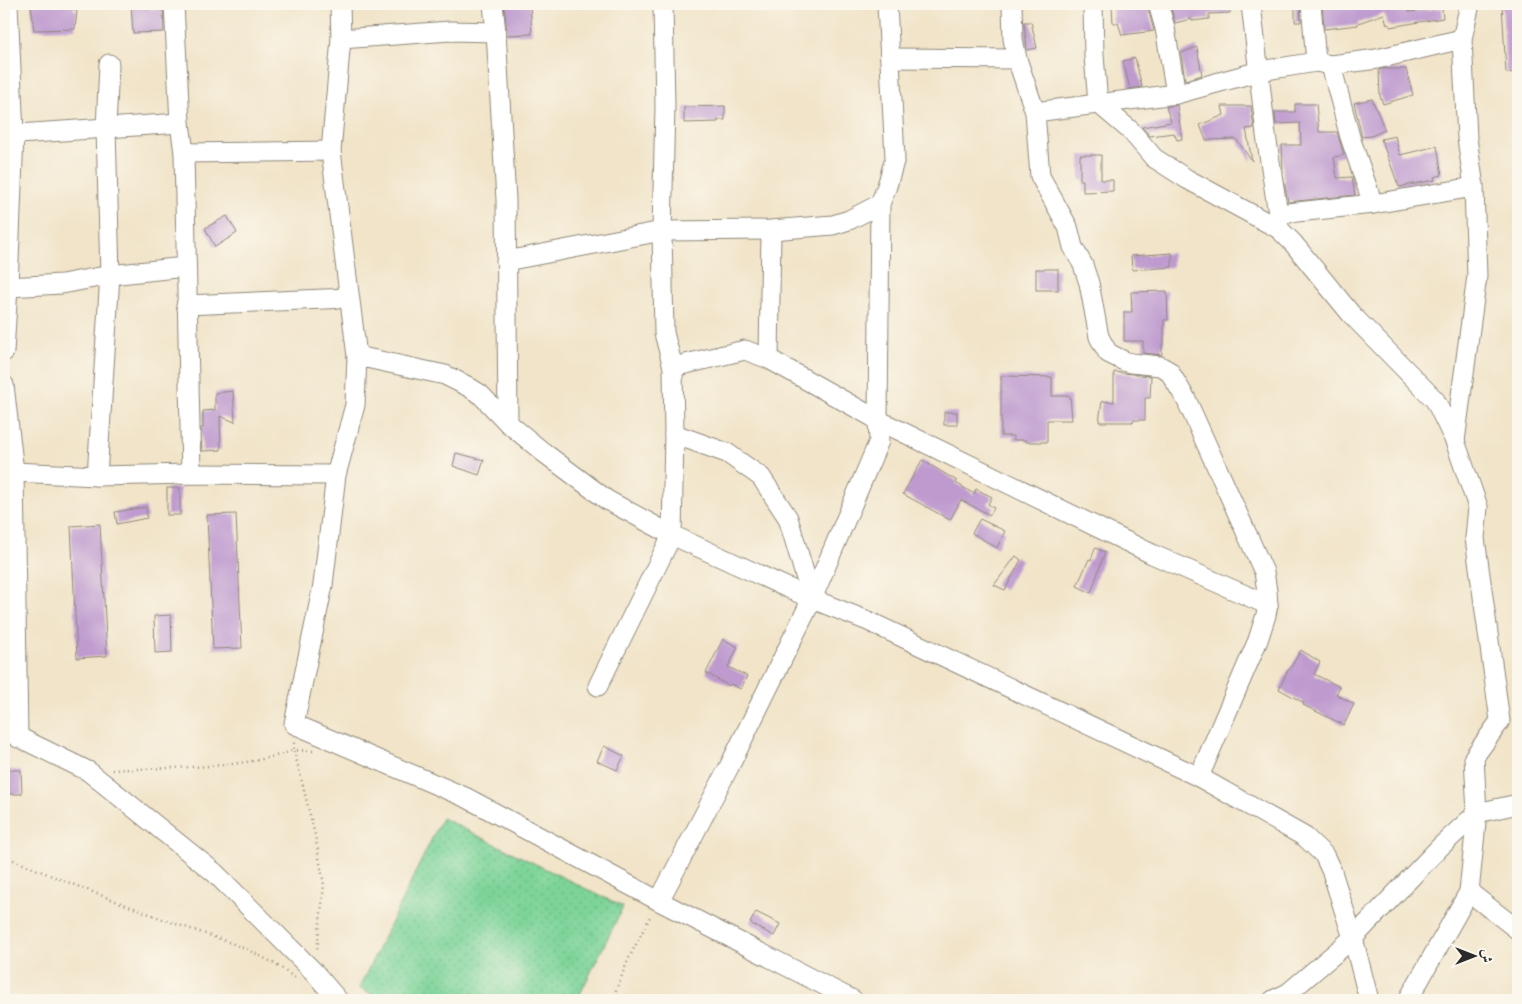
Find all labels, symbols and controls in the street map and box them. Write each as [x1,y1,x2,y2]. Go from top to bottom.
north arrow [1450,932,1500,982]
text: ش [1479,949,1493,963]

